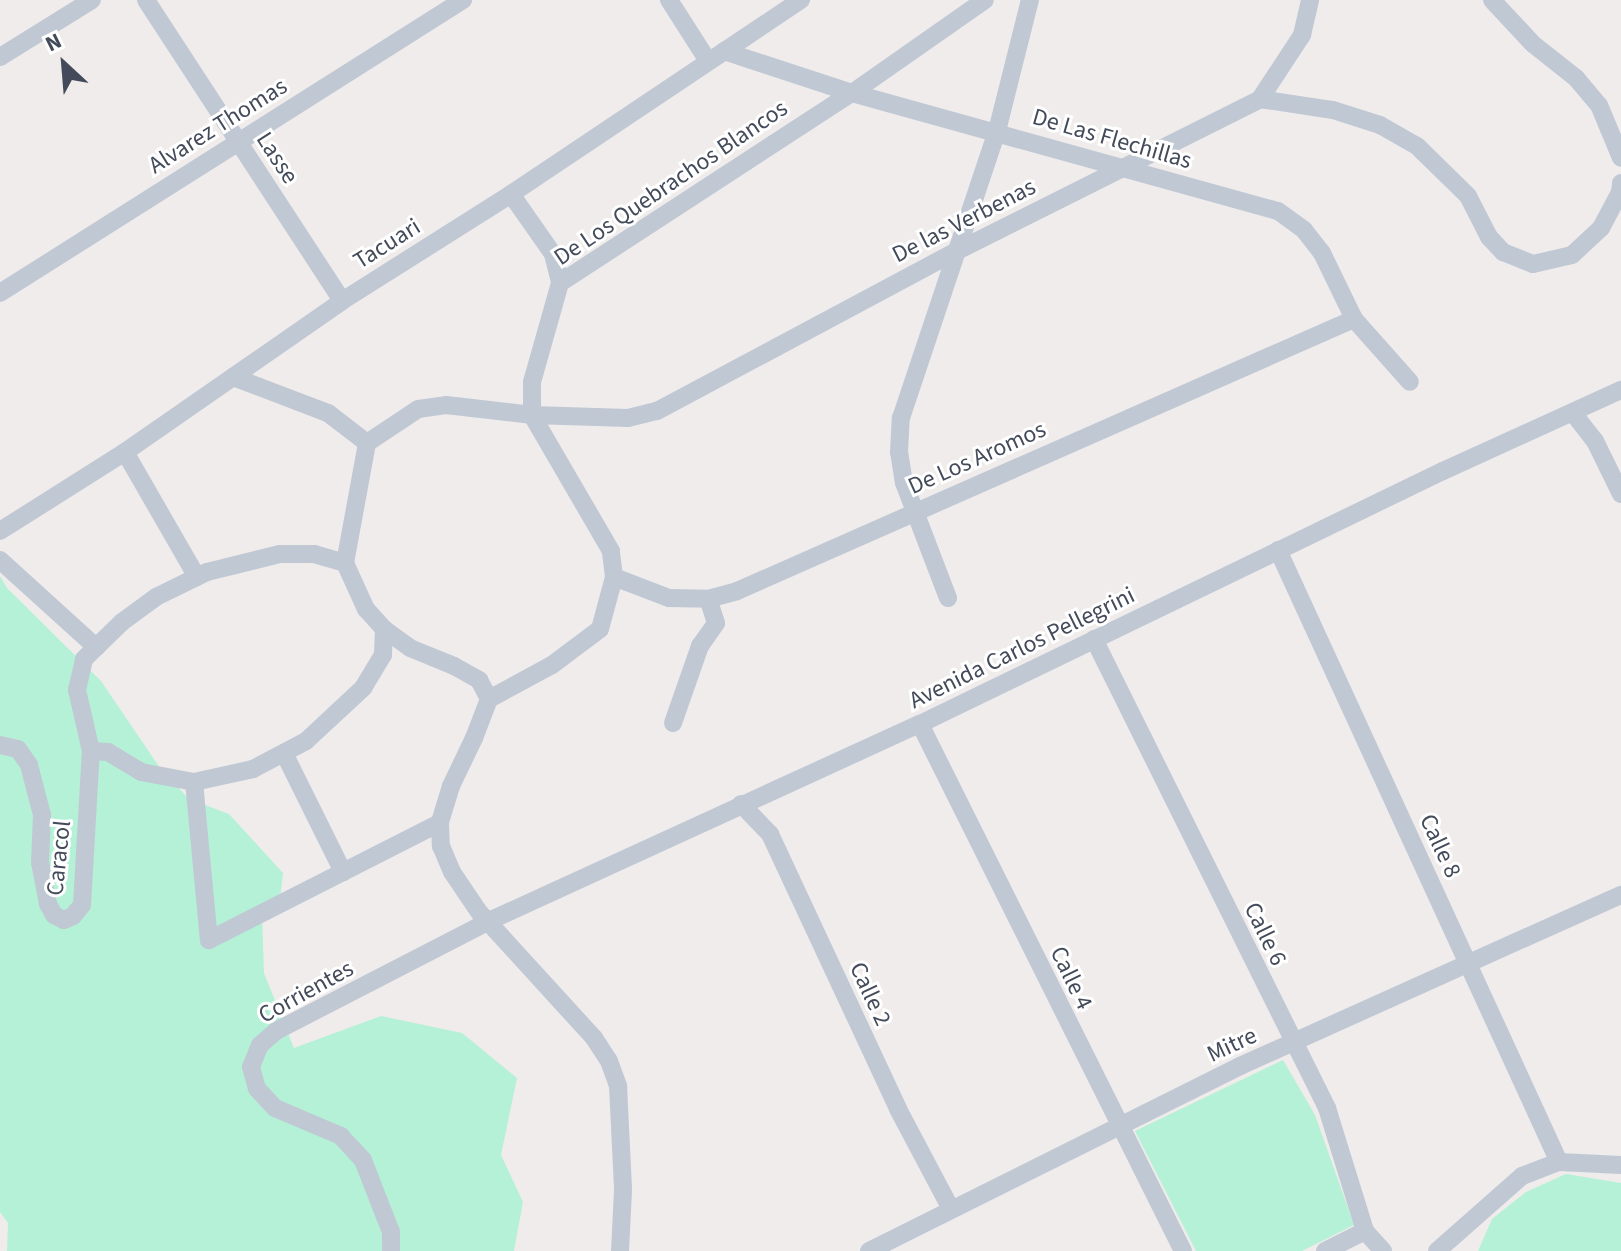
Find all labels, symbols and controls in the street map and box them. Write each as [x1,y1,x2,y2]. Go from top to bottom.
north arrow [24,24,104,104]
text: N [40,25,67,60]
street label: Alvarez Thomas [143,72,293,180]
street label: De Los Quebrachos Blancos [549,94,793,272]
street label: De Las Flechillas [1029,103,1195,175]
street label: Lasse [250,127,304,189]
street label: De las Verbenas [887,172,1041,270]
street label: Tacuari [348,212,426,276]
street label: De Los Aromos [904,415,1050,501]
street label: Avenida Carlos Pellegrini [905,581,1139,715]
street label: Calle 8 [1413,810,1467,882]
street label: Caracol [41,819,77,897]
street label: Calle 6 [1237,898,1293,970]
street label: Calle 4 [1043,942,1099,1014]
street label: Corrientes [254,954,358,1030]
street label: Calle 2 [843,958,897,1030]
street label: Mitre [1203,1021,1261,1069]

